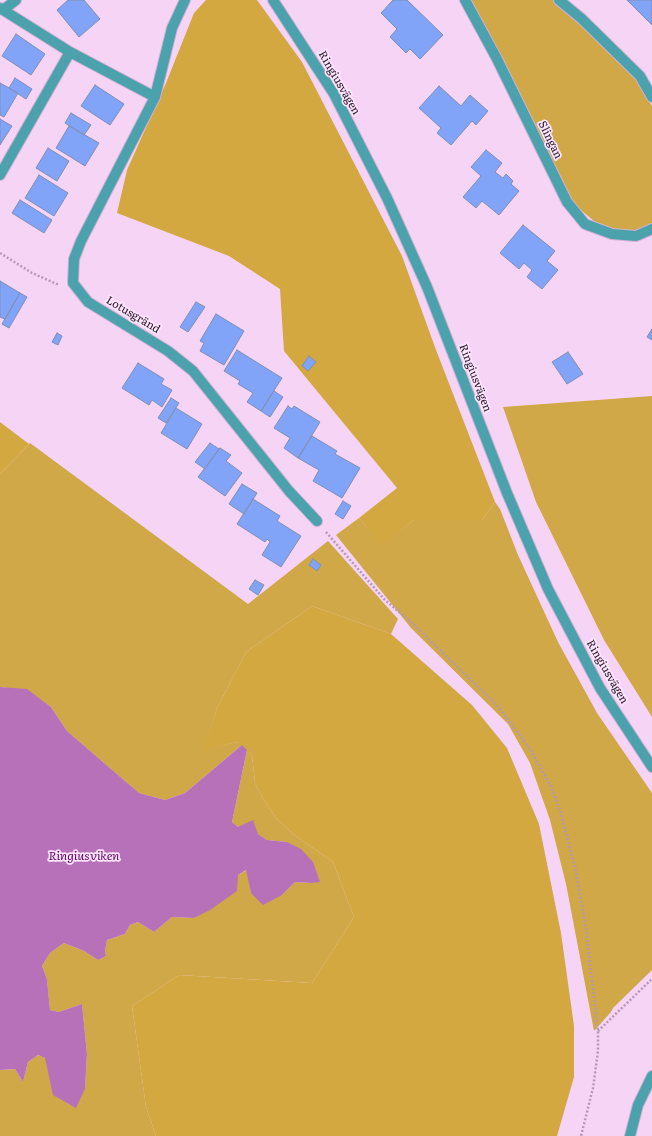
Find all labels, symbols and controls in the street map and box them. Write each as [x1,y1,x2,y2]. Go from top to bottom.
street label: Ringiusvägen [315,49,363,117]
street label: Slingan [535,119,565,161]
street label: Lotusgränd [104,294,162,336]
street label: Ringiusvägen [456,342,494,414]
street label: Ringiusvägen [583,638,631,706]
water label: Ringiusviken [48,849,120,863]

